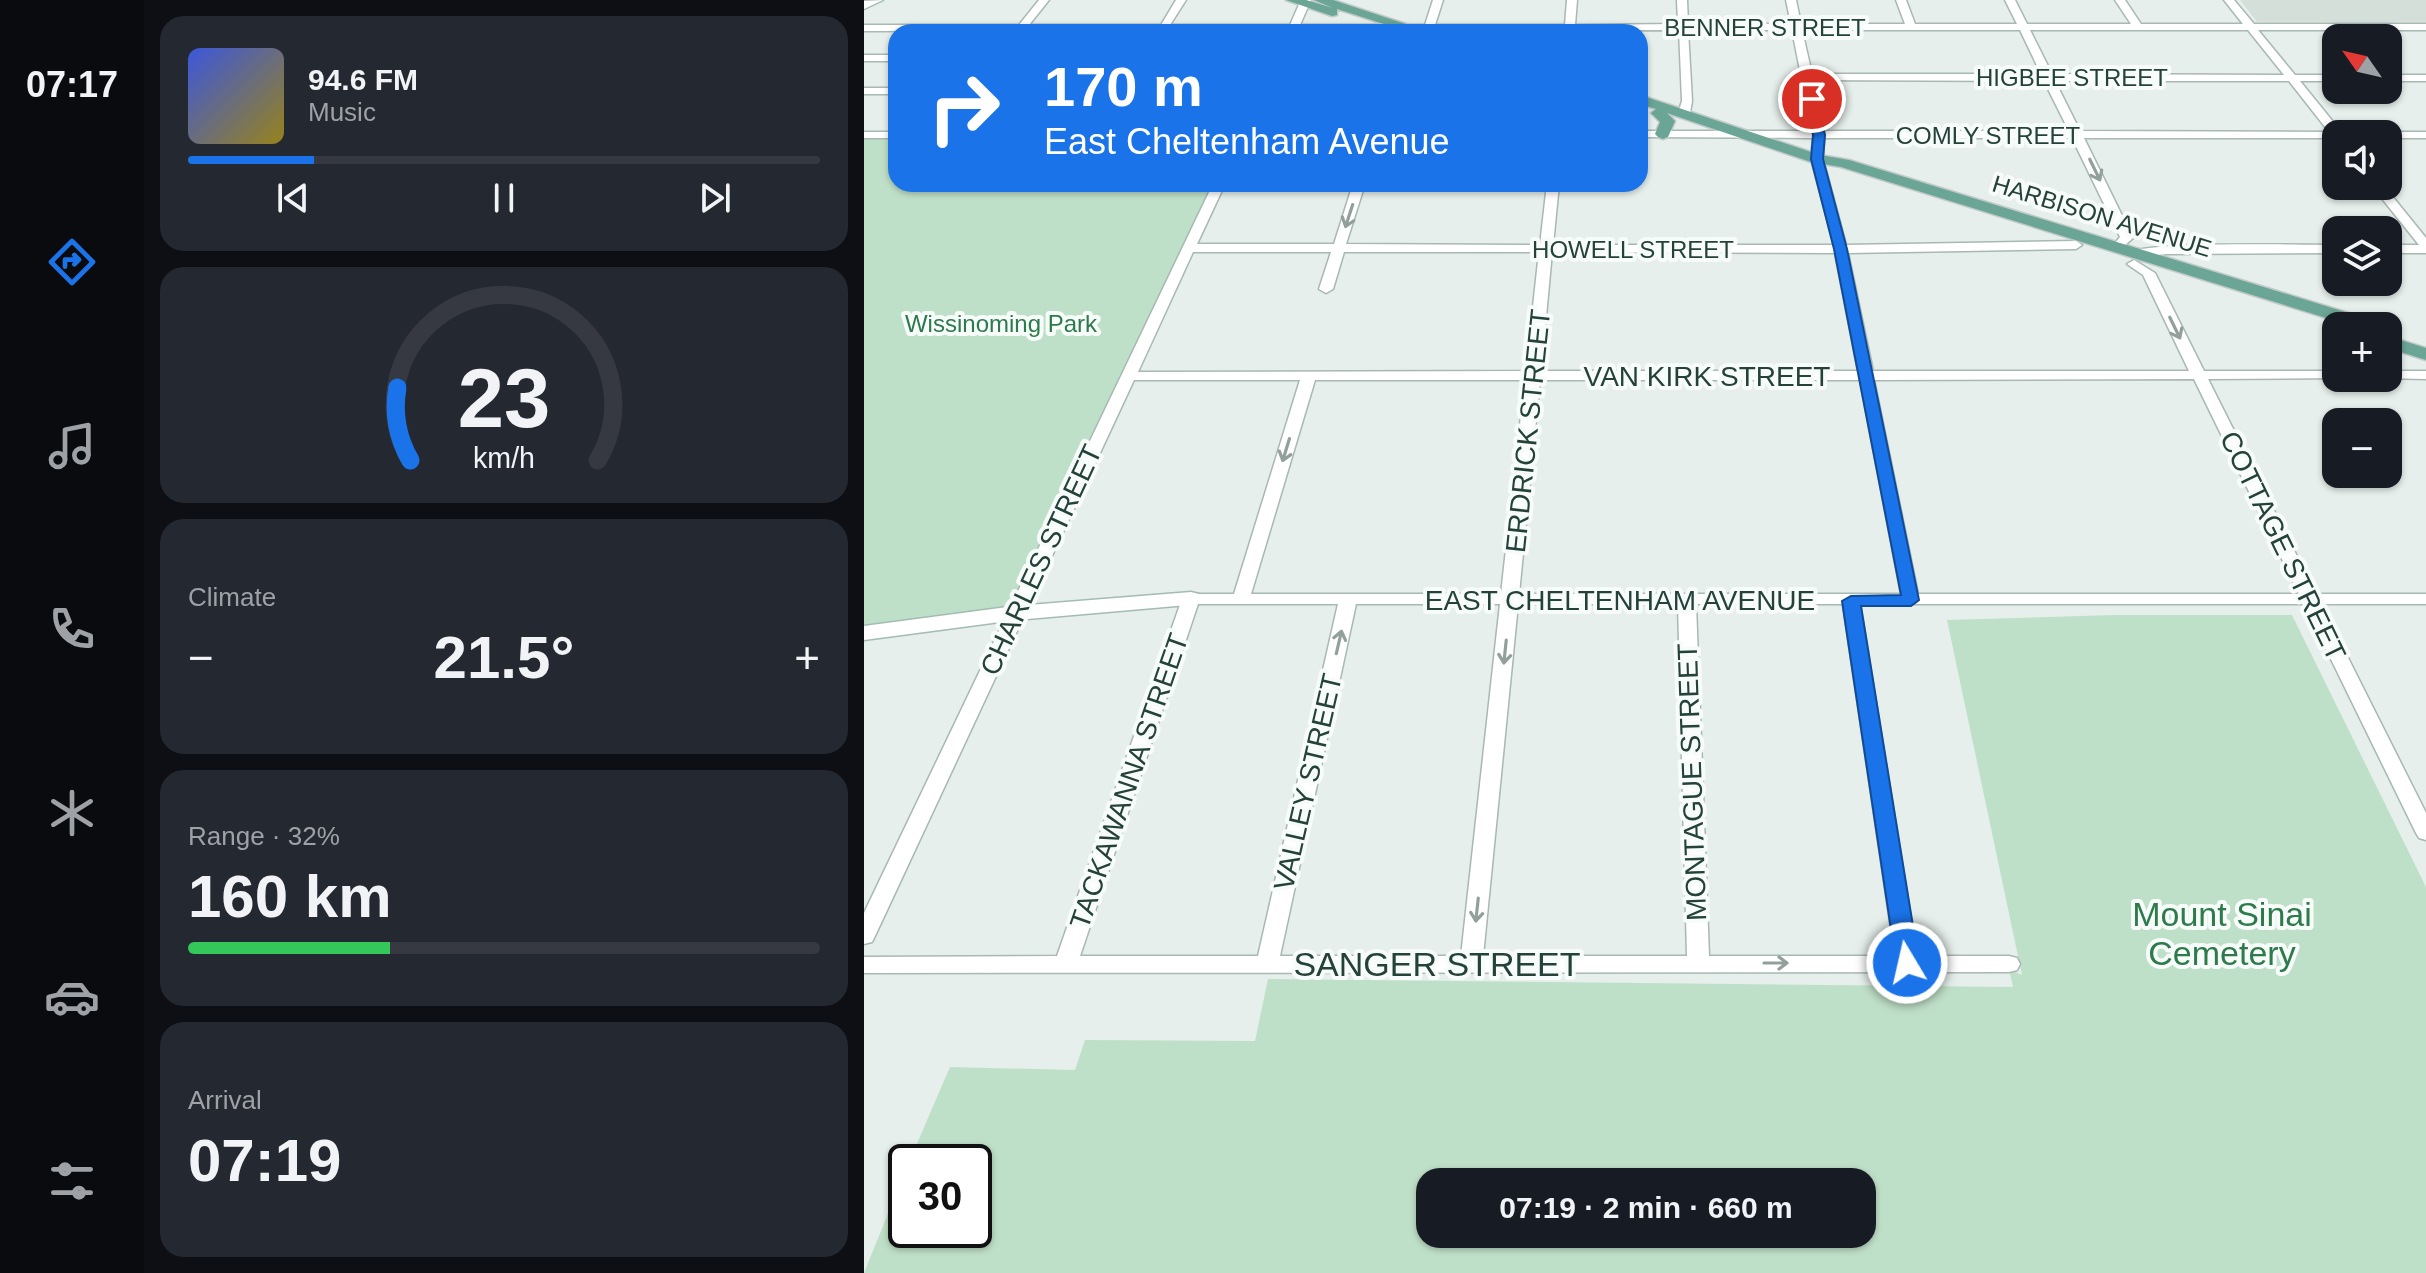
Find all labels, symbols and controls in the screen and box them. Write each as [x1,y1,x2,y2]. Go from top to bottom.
street label: BENNER STREET [1664,14,1866,41]
north arrow [2322,24,2402,104]
map controls [2322,24,2402,488]
text: 170 m [1044,55,1203,118]
icon: right [912,56,1016,160]
text: 94.6 FM [308,63,418,96]
text: 07:17 [26,64,118,105]
street label: HIGBEE STREET [1976,64,2168,91]
pin [1778,65,1846,133]
icon: arrive [1790,77,1834,121]
text: Music [308,97,376,127]
button: sound [2322,120,2402,200]
text: East Cheltenham Avenue [1044,121,1450,162]
street label: COMLY STREET [1896,122,2081,149]
one-way arrow [2088,158,2103,182]
street label: HARBISON AVENUE [1989,170,2215,262]
icon: previous [271,176,315,220]
icon: pause [482,176,526,220]
icon: next [693,176,737,220]
one-way arrow [1340,204,1355,229]
button: layers [2322,216,2402,296]
icon: directions [44,234,100,290]
street label: HOWELL STREET [1532,236,1734,263]
street label: ERDRICK STREET [1500,308,1556,554]
park label: Wissinoming Park [905,310,1098,337]
button: + [2322,312,2402,392]
one-way arrow [2168,315,2183,339]
text: 23 [458,352,550,445]
street label: VAN KIRK STREET [1584,361,1830,392]
button: − [2322,408,2402,488]
icon: music [44,418,100,474]
street label: COTTAGE STREET [2214,426,2352,666]
one-way arrow [1278,438,1293,463]
street label: CHARLES STREET [974,440,1108,680]
text: km/h [473,442,535,474]
text: Climate [188,582,276,612]
street label: EAST CHELTENHAM AVENUE [1425,585,1815,616]
icon: phone [44,601,100,657]
text: 21.5° [434,624,574,691]
street label: TACKAWANNA STREET [1064,629,1194,933]
one-way arrow [1332,630,1347,656]
text: − [188,633,214,682]
text: + [794,633,820,682]
one-way arrow [1498,638,1513,665]
street label: MONTAGUE STREET [1672,643,1712,921]
street label: VALLEY STREET [1268,671,1348,893]
icon: climate [44,785,100,841]
text: Range · 32% [188,821,340,851]
text: 160 km [188,863,392,930]
park label: Mount Sinai Cemetery [2132,895,2312,972]
one-way arrow [1470,896,1485,923]
position arrow [1865,921,1949,1005]
street label: SANGER STREET [1293,945,1581,983]
one-way arrow [1762,955,1789,971]
icon: car [44,969,100,1025]
text: Arrival [188,1085,262,1115]
text: 07:19 [188,1127,341,1194]
speed limit sign: 30 [888,1144,992,1248]
icon: filters [44,1153,100,1209]
text: 07:19 · 2 min · 660 m [1499,1191,1793,1224]

